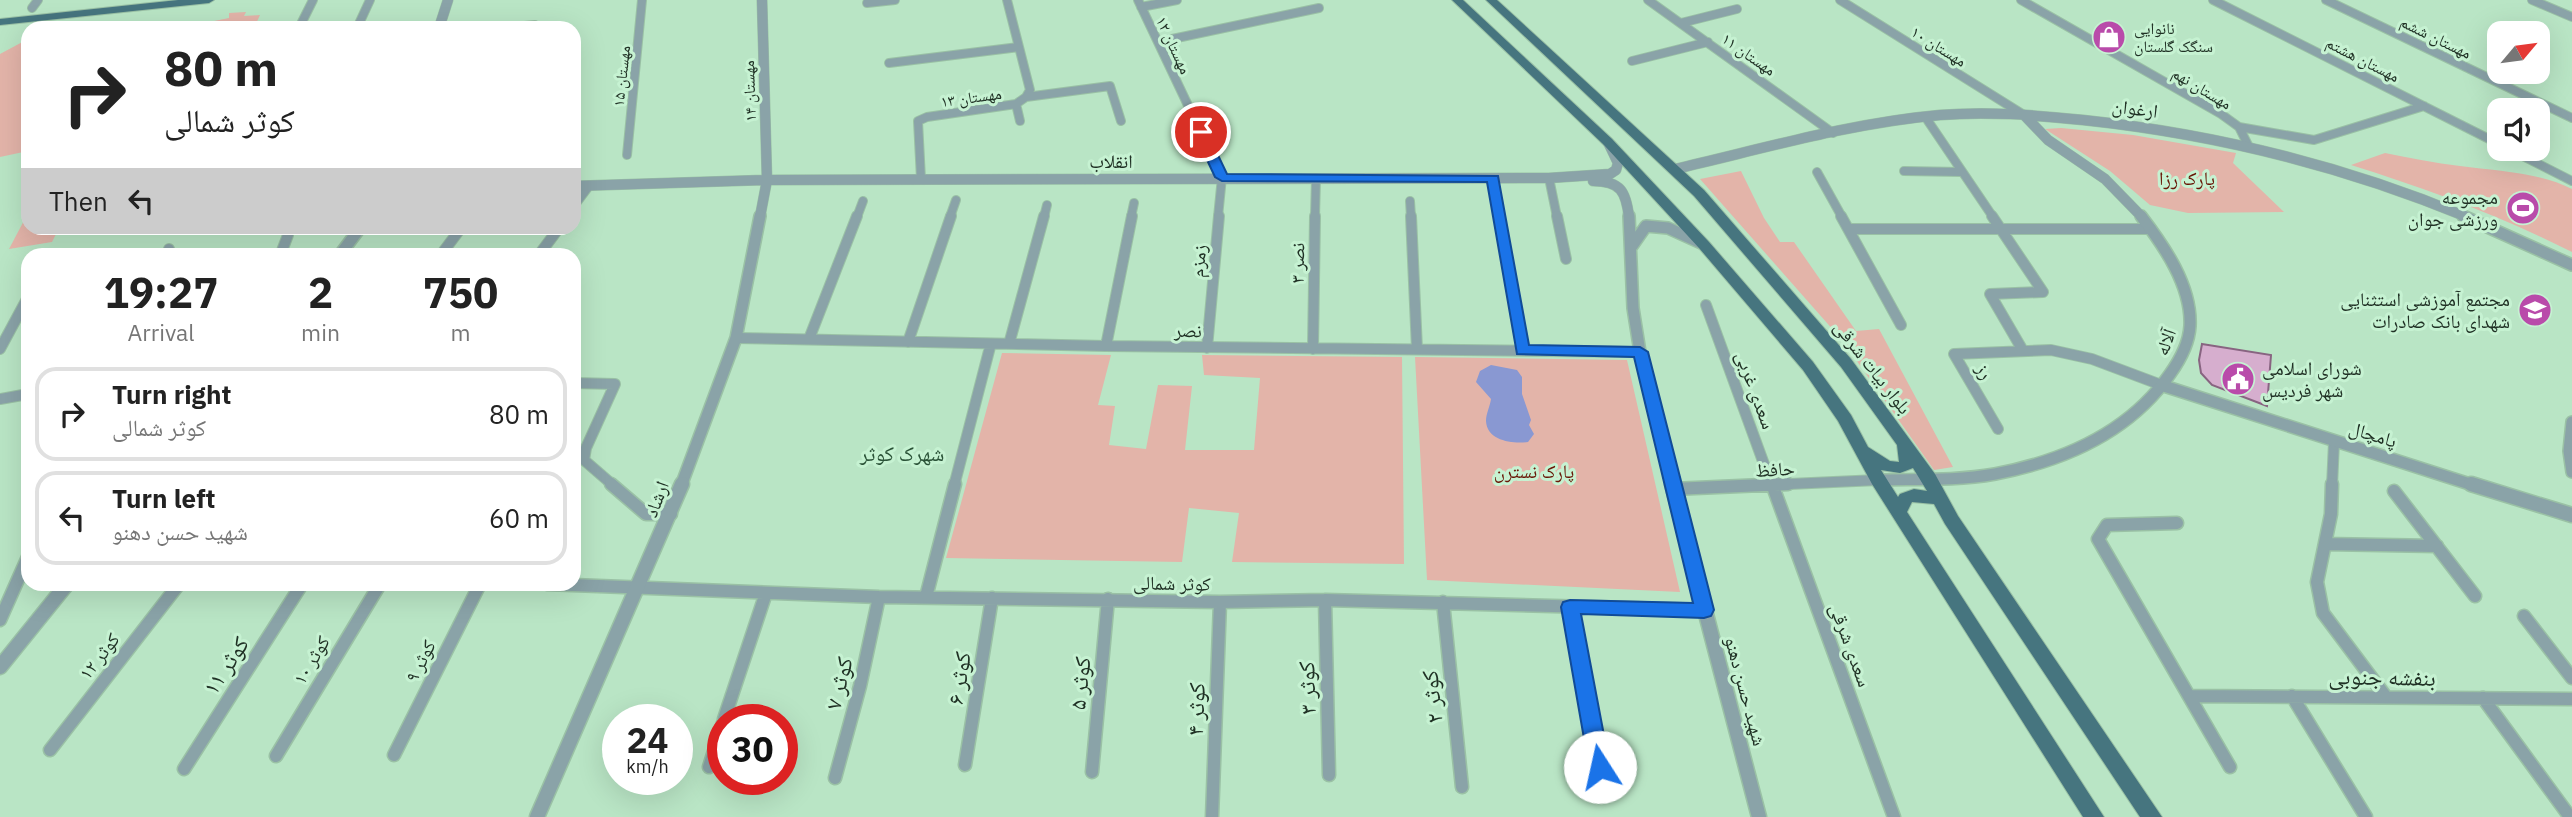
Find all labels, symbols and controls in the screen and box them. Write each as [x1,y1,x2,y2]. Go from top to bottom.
street label: مهستان ششم [2397,11,2475,64]
street label: مهستان ۱۲ [1151,13,1196,77]
shop icon: نانوایی سنگک گلستان [2090,18,2128,56]
place label: نانوایی سنگک گلستان [2134,18,2213,57]
street label: مهستان ۱۰ [1907,21,1970,72]
north arrow [2487,21,2550,84]
map controls [2487,21,2550,161]
street label: مهستان ۱۱ [1718,28,1780,81]
street label: مهستان هشتم [2322,32,2403,87]
text: 80 m [164,36,278,99]
street label: مهستان ۱۵ [608,44,635,108]
icon: right [49,49,140,140]
street label: مهستان ۱۴ [738,60,761,122]
street label: مهستان نهم [2168,62,2235,114]
street label: مهستان ۱۳ [939,83,1003,112]
street label: ارغوان [2111,93,2159,123]
button: sound [2487,98,2550,161]
text: کوثر شمالی [164,99,295,141]
pin [1171,102,1231,162]
icon: arrive [1182,113,1220,151]
street label: انقلاب [1089,149,1133,173]
park label: پارک رزا [2159,166,2215,190]
icon: left [122,182,160,220]
text: Then [49,184,108,218]
place label: مجموعه ورزشی جوان [2408,185,2498,231]
sports icon: مجموعه ورزشی جوان [2504,189,2542,227]
street label: نصر ۳ [1285,242,1309,284]
street label: زمزم [1185,244,1213,279]
text: 19:27 [104,265,218,320]
text: 2 [308,265,333,320]
text: 750 [423,265,498,320]
place label: مجتمع آموزشی استثنایی شهدای بانک صادرات [2340,287,2510,333]
school or university icon: مجتمع آموزشی استثنایی شهدای بانک صادرات [2516,291,2554,329]
street label: بلوار بیات شرقی [1829,315,1917,419]
text: Arrival [128,317,195,347]
text: min [301,317,340,347]
text: m [450,317,471,347]
street label: نصر [1173,318,1202,342]
street label: آلاله [2149,324,2181,359]
street label: سعدی غربی [1731,348,1781,432]
place label: شورای اسلامی شهر فردیس [2262,356,2362,402]
street label: رز [1970,358,1999,383]
public building icon: شورای اسلامی شهر فردیس [2219,360,2257,398]
text: Turn right [112,377,231,411]
icon: right [53,395,91,433]
text: 80 m [489,397,549,431]
text: کوثر شمالی [112,412,206,442]
street label: پامچال [2346,415,2400,453]
district label: شهرک کوثر [859,439,944,467]
street label: حافظ [1755,456,1795,482]
park label: پارک نسترن [1494,459,1574,483]
street label: ارشاد [638,477,674,521]
text: Turn left [112,481,215,515]
icon: left [53,499,91,537]
text: 60 m [489,501,549,535]
text: شهید حسن دهنو [112,516,248,546]
street label: کوثر شمالی [1133,570,1211,596]
street label: سعدی شرقی [1825,600,1877,690]
street label: کوثر ۱۲ [73,628,125,684]
street label: کوثر ۱۱ [195,630,255,700]
street label: کوثر ۱۰ [287,631,335,689]
street label: شهید حسن دهنو [1720,634,1772,748]
street label: کوثر ۹ [399,636,441,686]
street label: کوثر ۶ [939,649,977,707]
street label: کوثر ۷ [817,653,859,712]
street label: کوثر ۵ [1061,655,1097,711]
street label: کوثر ۳ [1290,660,1322,715]
street label: بنفشه جنوبی [2328,660,2436,692]
street label: کوثر ۲ [1413,669,1449,725]
street label: کوثر ۴ [1179,681,1211,736]
speed limit sign: 30 [707,704,798,795]
text: 24 [626,717,669,763]
position arrow [1563,730,1637,804]
text: km/h [626,755,669,778]

